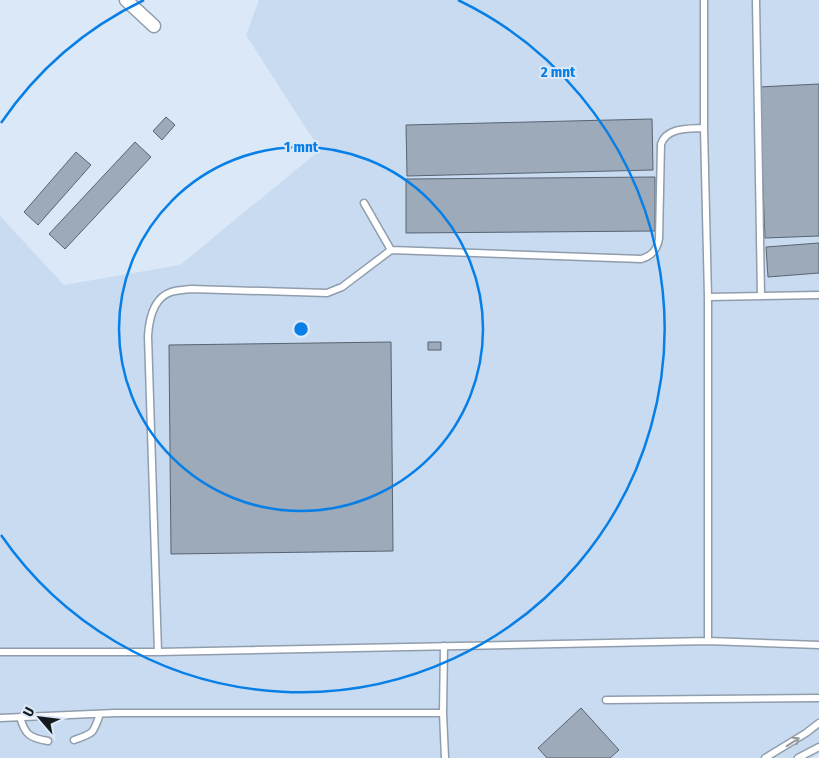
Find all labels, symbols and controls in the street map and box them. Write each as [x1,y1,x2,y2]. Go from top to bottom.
text: 2 mnt [540,63,576,81]
text: 1 mnt [284,138,319,156]
centre of rings [292,320,310,338]
north arrow [15,693,65,743]
text: U [20,705,38,720]
one-way arrow [785,736,799,746]

